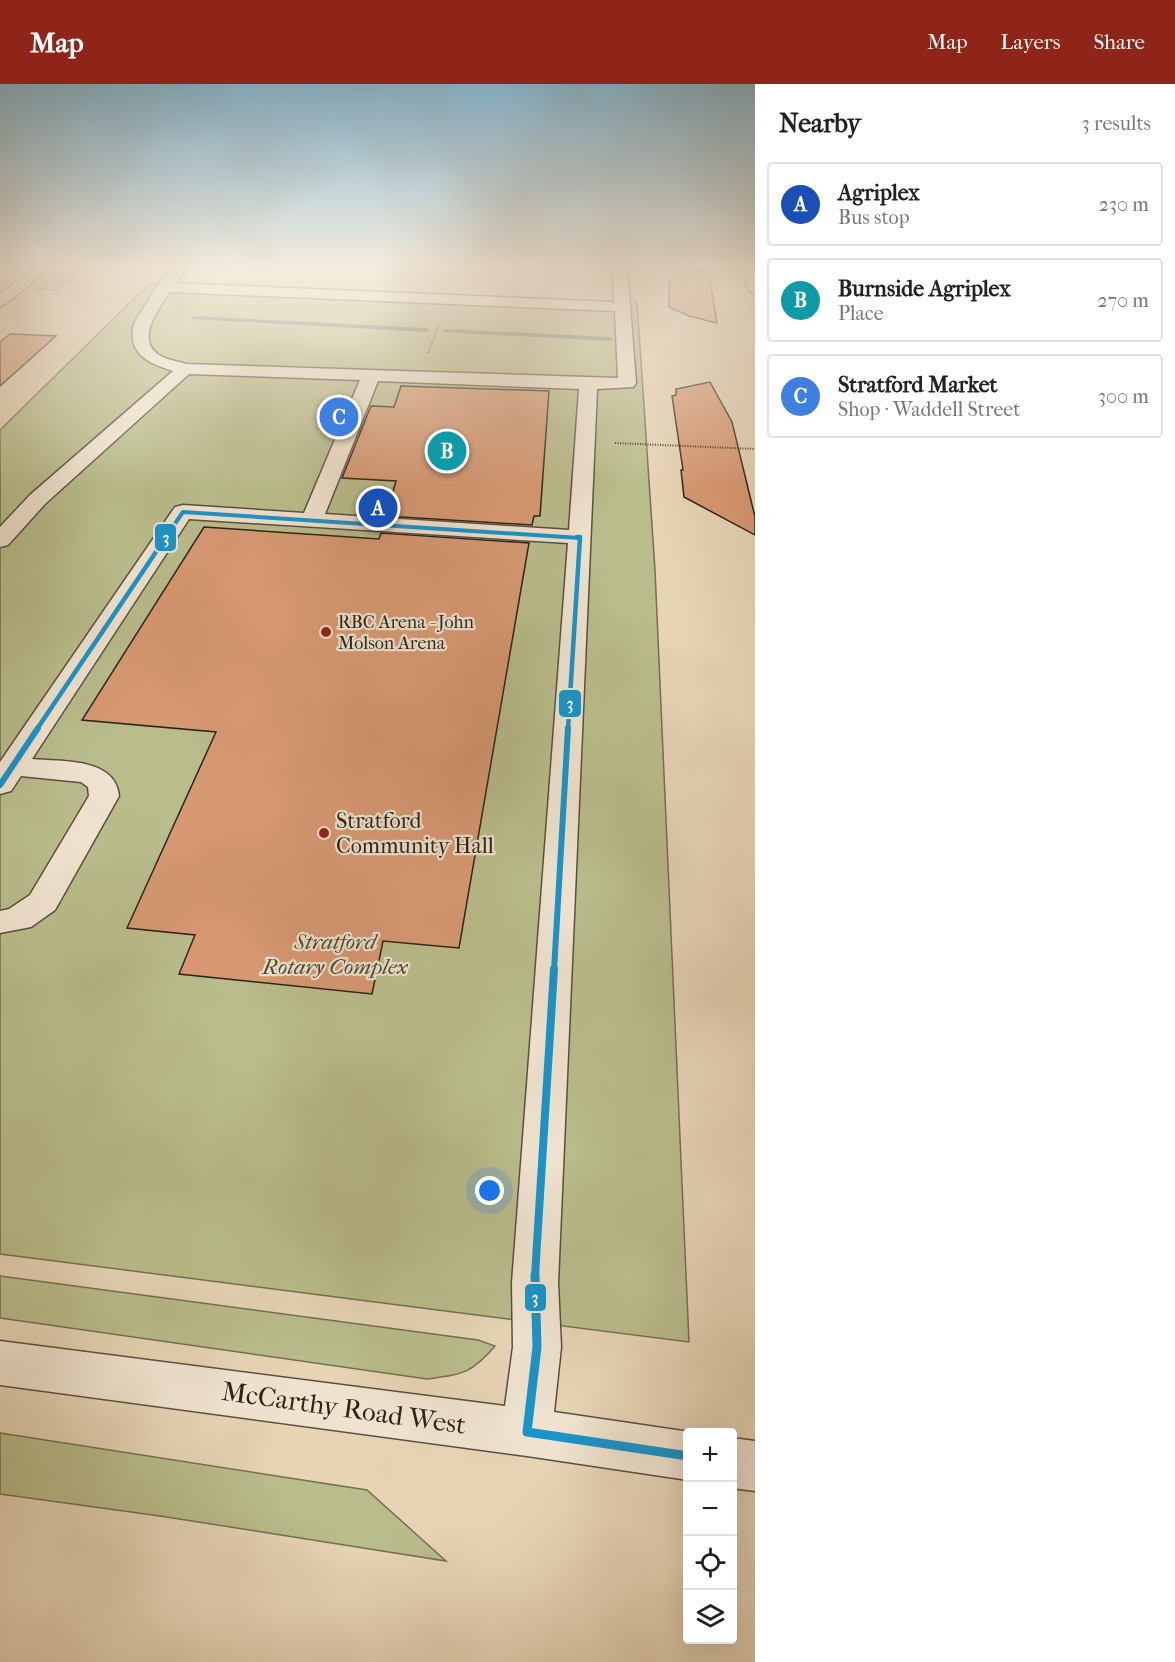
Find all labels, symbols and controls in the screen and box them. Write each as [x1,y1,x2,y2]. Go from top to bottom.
text: Map [30,26,84,59]
text: Map [927,30,968,54]
text: Layers [1001,30,1060,54]
text: Share [1093,30,1145,54]
text: Nearby [779,108,861,139]
text: 3 results [1082,112,1151,135]
text: Agriplex [838,180,920,206]
text: A [794,193,807,216]
text: 230 m [1099,193,1149,216]
text: Bus stop [838,206,910,229]
text: Burnside Agriplex [838,276,1011,302]
text: B [794,289,807,312]
text: 270 m [1097,289,1149,312]
text: Place [838,302,884,325]
text: Stratford Market [838,372,997,398]
text: C [794,385,807,408]
text: 300 m [1098,385,1149,408]
pin: C [320,394,358,440]
text: Shop · Waddell Street [838,398,1020,421]
pin: B [428,428,466,473]
pin: A [358,486,398,530]
line badge: 3 [154,523,177,552]
text: 3 [163,528,169,548]
place label: RBC Arena - John Molson Arena [338,612,474,654]
marker: RBC Arena - John Molson Arena [319,625,333,639]
line badge: 3 [558,689,582,718]
text: 3 [567,694,573,714]
place label: Stratford Community Hall [336,808,494,859]
marker: Stratford Community Hall [317,826,331,840]
park label: Stratford Rotary Complex [260,929,409,980]
your location [475,1176,504,1205]
line badge: 3 [524,1283,547,1312]
text: 3 [532,1288,538,1308]
street label: McCarthy Road West [220,1375,468,1441]
map controls [683,1428,737,1644]
button: + [683,1428,737,1482]
button: − [683,1482,737,1536]
button: locate [683,1536,737,1590]
button: layers [683,1590,737,1644]

